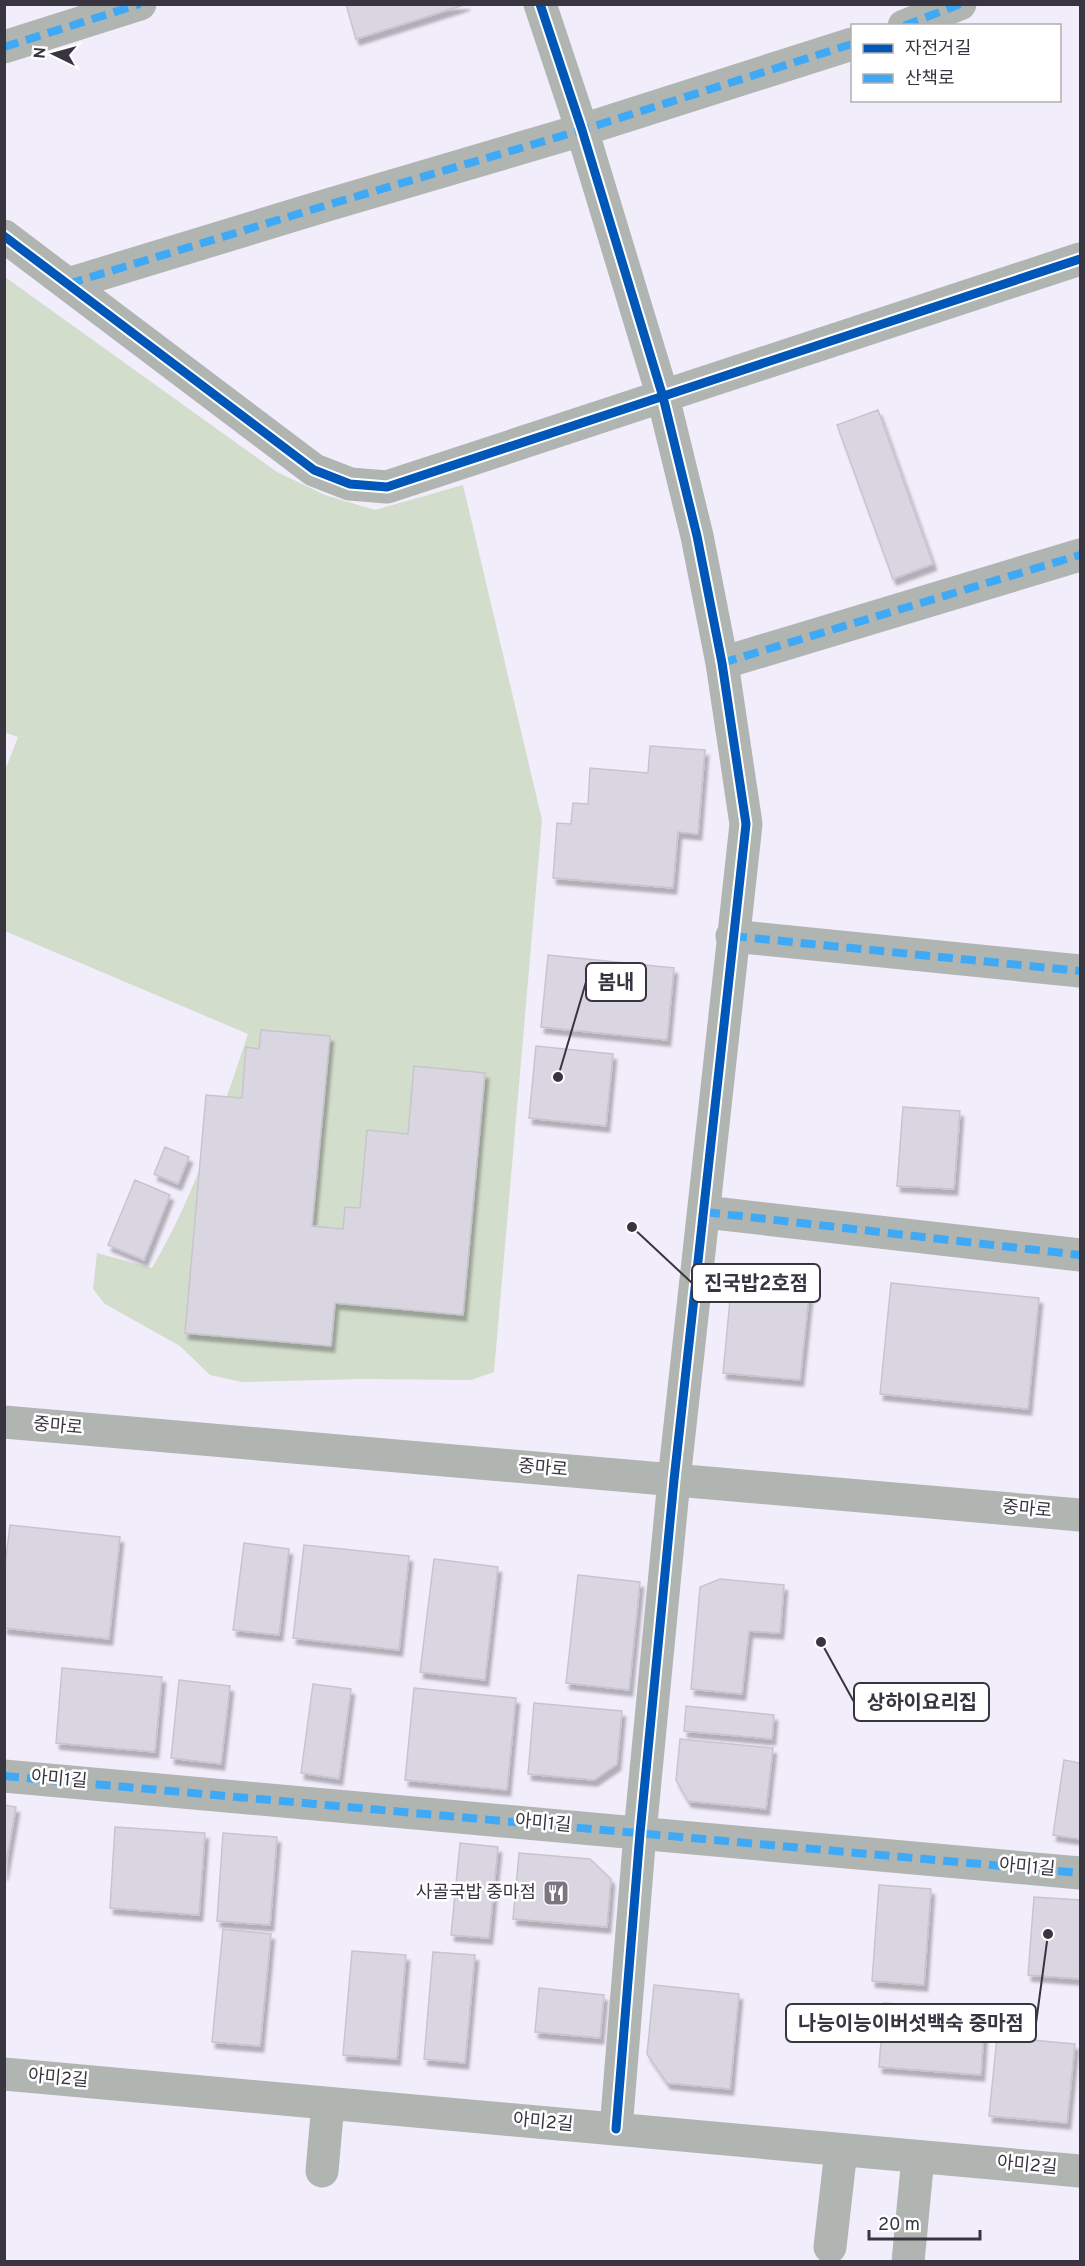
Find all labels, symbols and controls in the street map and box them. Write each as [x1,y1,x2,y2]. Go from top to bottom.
north arrow [24,24,84,84]
legend [851,24,1061,102]
text: 자전거길 [905,38,971,61]
text: N [31,46,52,59]
text: 산책로 [905,68,955,91]
callout: 봄내 [586,963,646,1001]
text: 봄내 [598,971,634,997]
callout: 진국밥2호점 [692,1264,820,1302]
text: 진국밥2호점 [704,1272,808,1298]
street label: 중마로 [32,1413,84,1441]
street label: 중마로 [517,1455,569,1483]
street label: 중마로 [1001,1496,1053,1524]
callout: 상하이요리집 [854,1683,989,1721]
text: 상하이요리집 [867,1691,977,1717]
street label: 아미1길 [30,1766,88,1794]
street label: 아미1길 [514,1810,572,1838]
street label: 아미1길 [998,1854,1056,1882]
restaurant icon: 사골국밥 중마점 [541,1878,571,1908]
place label: 사골국밥 중마점 [416,1882,536,1905]
callout: 나능이능이버섯백숙 중마점 [786,2004,1036,2042]
text: 나능이능이버섯백숙 중마점 [798,2012,1024,2038]
street label: 아미2길 [27,2065,89,2093]
street label: 아미2길 [512,2109,574,2137]
street label: 아미2길 [996,2152,1058,2180]
scale bar [869,2203,980,2241]
text: 20 m [878,2214,920,2237]

